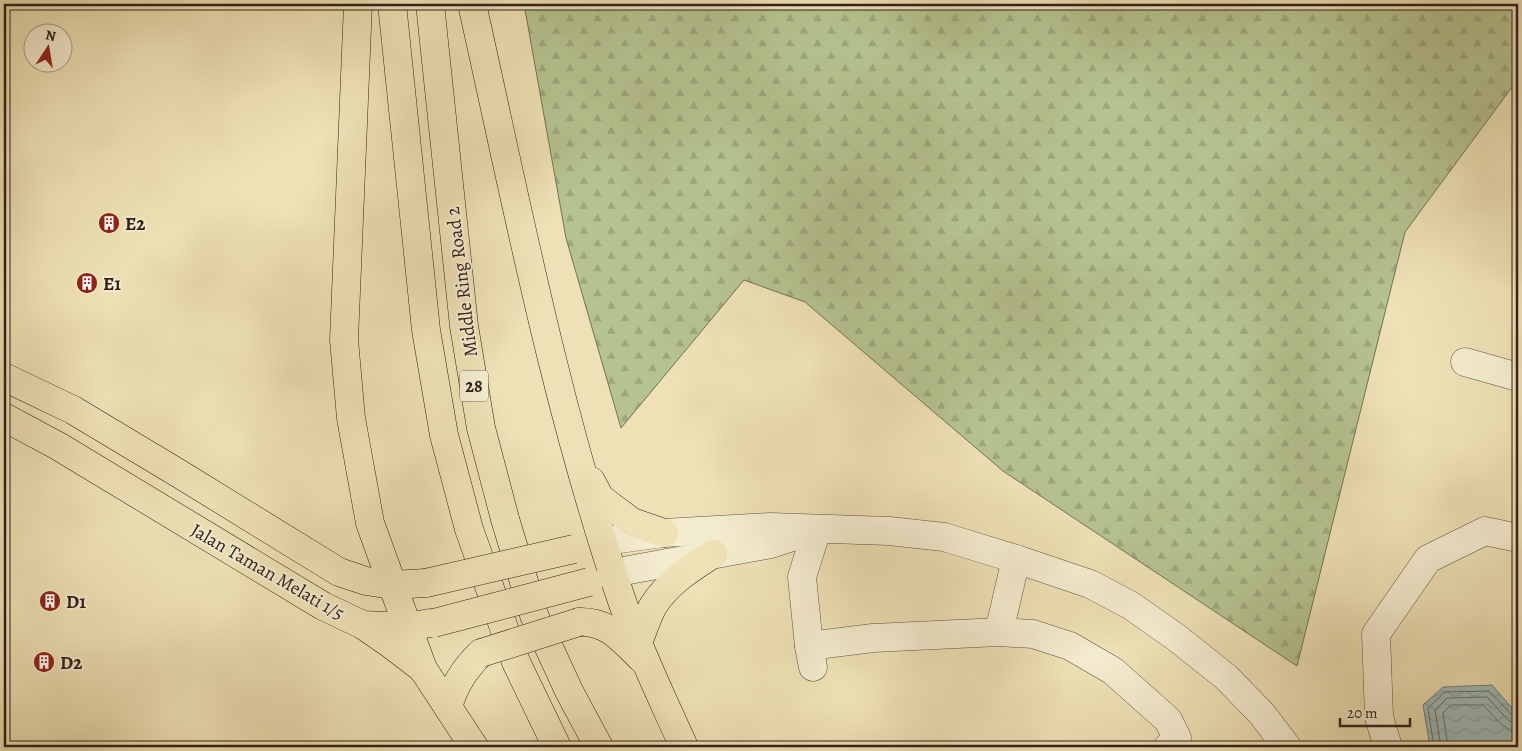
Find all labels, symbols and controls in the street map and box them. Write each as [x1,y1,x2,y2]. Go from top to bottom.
north arrow [22,22,72,72]
text: N [44,25,58,46]
street label: Middle Ring Road 2 [440,205,484,359]
building icon: E2 [97,211,121,235]
place label: E2 [125,211,146,237]
building icon: E1 [75,271,99,295]
place label: E1 [103,271,121,297]
road number: 28 [460,371,488,402]
street label: Jalan Taman Melati 1/5 [186,517,349,626]
building icon: D1 [38,589,62,613]
place label: D1 [66,589,86,615]
building icon: D2 [32,650,56,674]
place label: D2 [60,650,82,676]
scale bar [1340,696,1410,728]
text: 20 m [1347,703,1378,723]

